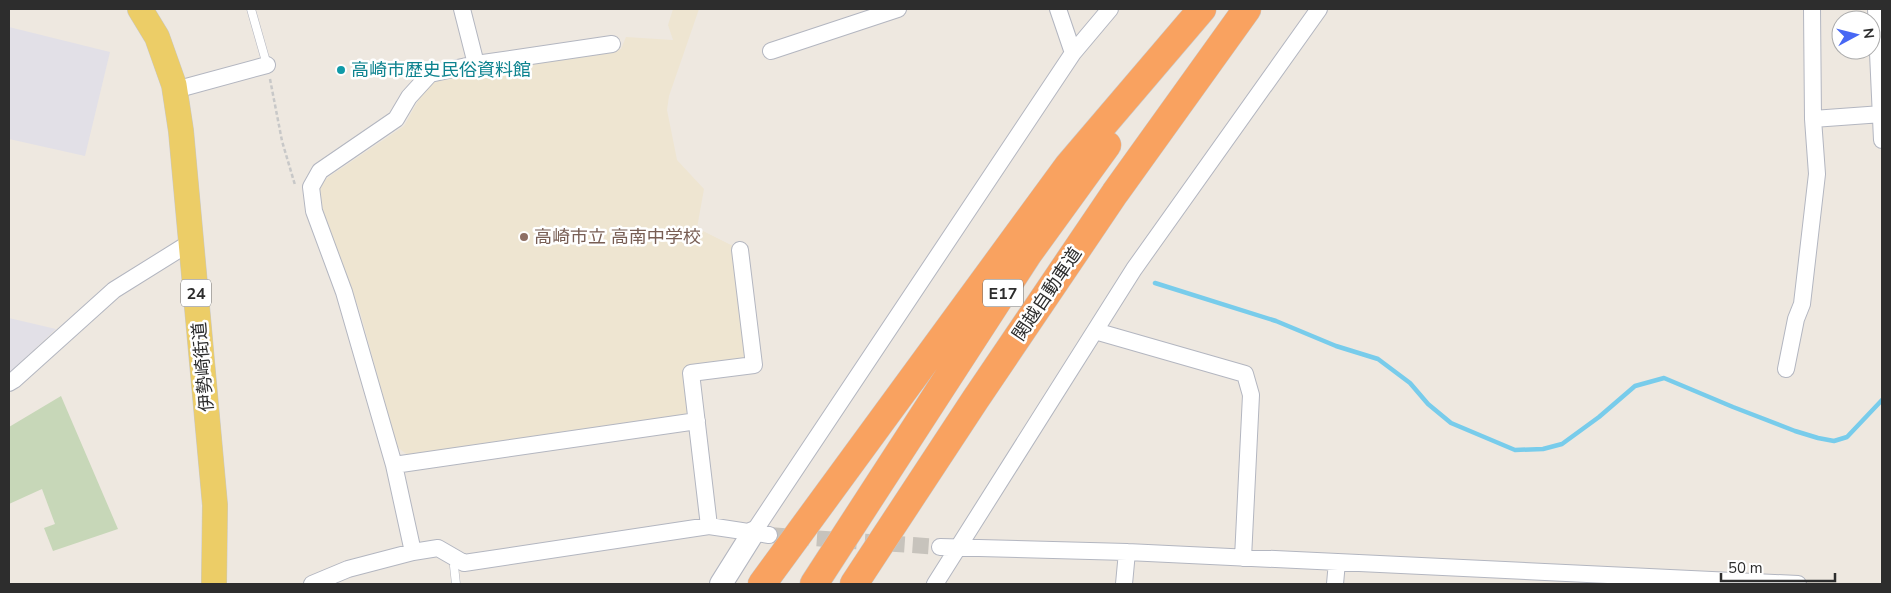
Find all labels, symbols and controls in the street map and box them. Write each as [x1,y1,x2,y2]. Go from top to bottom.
north arrow [1831,10,1881,60]
text: N [1858,27,1878,40]
place label: 高崎市歴史民俗資料館 [351,58,531,82]
marker: 高崎市歴史民俗資料館 [335,64,347,76]
place label: 高崎市立 高南中学校 [534,225,701,249]
marker: 高崎市立 高南中学校 [518,231,530,243]
street label: 関越自動車道 [1007,243,1087,345]
road number: 24 [181,280,211,306]
road number: E17 [983,280,1023,306]
street label: 伊勢崎街道 [187,321,219,413]
scale bar [1721,550,1835,582]
text: 50 m [1728,558,1763,578]

